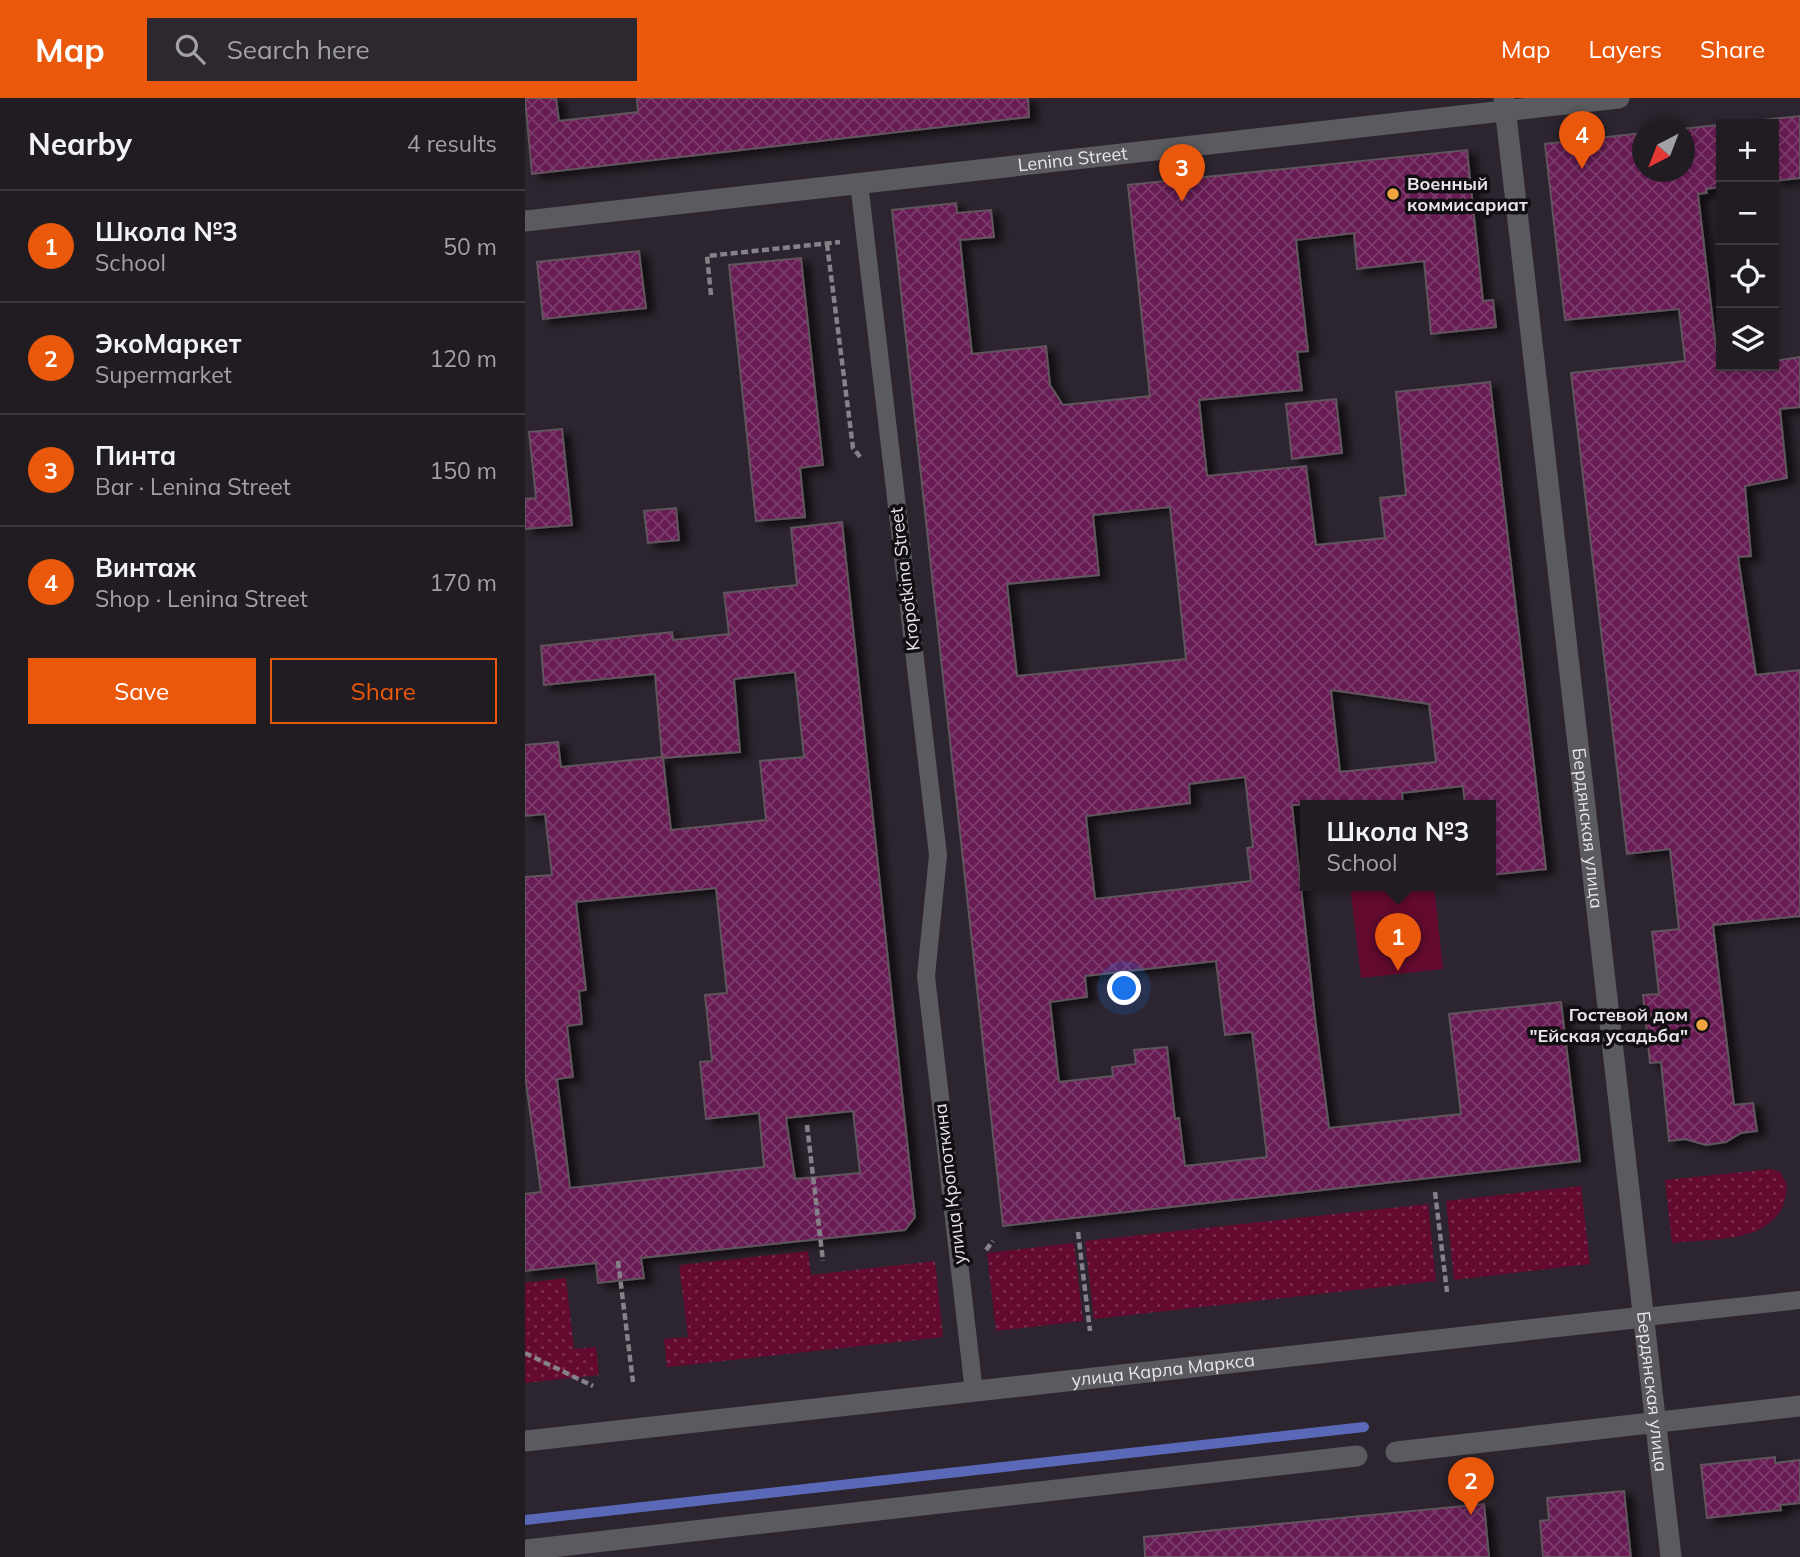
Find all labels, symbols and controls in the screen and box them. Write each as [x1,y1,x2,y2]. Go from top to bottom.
search box [147,18,637,81]
text: Map [35,29,105,70]
icon: search [171,30,209,68]
text: Search here [227,33,370,66]
text: Map [1501,34,1550,64]
text: Layers [1588,34,1662,64]
text: Share [1700,34,1765,64]
pin: 4 [1559,111,1605,169]
north arrow [1632,119,1695,182]
map controls [1716,119,1779,371]
button: + [1716,119,1779,182]
text: Nearby [28,125,132,163]
text: 4 results [407,129,497,158]
street label: Lenina Street [1016,141,1129,177]
pin: 3 [1159,144,1205,202]
place label: Военный коммисариат [1407,172,1528,216]
button: − [1716,182,1779,245]
marker: Военный коммисариат [1385,186,1401,202]
text: Школа №3 [95,215,238,248]
text: 1 [44,232,58,261]
text: 50 m [443,232,497,261]
button: locate [1716,245,1779,308]
text: School [95,248,166,277]
button: layers [1716,308,1779,371]
text: ЭкоМаркет [95,327,241,360]
text: 2 [44,344,58,373]
text: 120 m [429,344,497,373]
text: Supermarket [95,360,232,389]
text: Пинта [95,439,176,472]
text: 3 [44,456,58,485]
text: 150 m [429,456,497,485]
text: Bar · Lenina Street [95,472,291,501]
street label: Kropotkina Street [884,506,925,652]
text: Винтаж [95,551,196,584]
text: 4 [44,568,58,597]
text: 170 m [429,568,497,597]
text: Shop · Lenina Street [95,584,308,613]
button: Save [28,658,256,724]
button: Share [270,658,497,724]
street label: Бердянская улица [1567,747,1609,910]
popup [1300,800,1496,891]
text: Школа №3 [1327,815,1469,848]
text: School [1327,848,1397,877]
pin: 1 [1375,913,1421,971]
your location [1107,971,1141,1005]
place label: Гостевой дом "Ейская усадьба" [1529,1003,1688,1047]
marker: Гостевой дом "Ейская усадьба" [1694,1017,1710,1033]
street label: улица Кропоткина [928,1102,971,1266]
street label: Бердянская улица [1632,1310,1673,1473]
street label: улица Карла Маркса [1070,1348,1256,1391]
pin: 2 [1448,1457,1494,1515]

